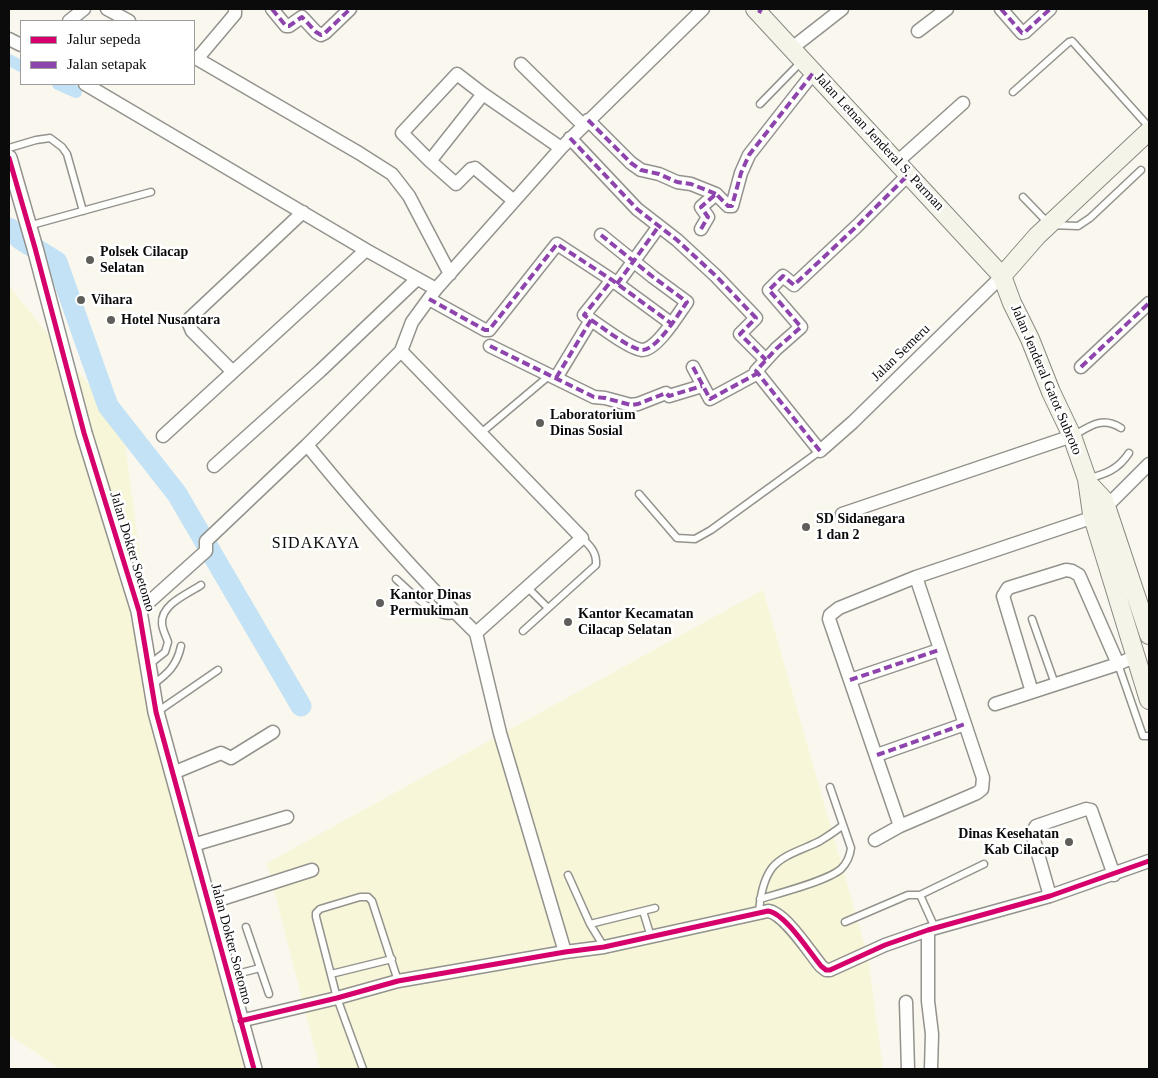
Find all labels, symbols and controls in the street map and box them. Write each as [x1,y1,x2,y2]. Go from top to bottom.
legend [20,20,195,85]
text: Jalur sepeda [67,31,141,47]
text: Jalan setapak [67,56,147,72]
street label: Jalan Letnan Jenderal S. Parman [811,70,947,214]
place label: Polsek Cilacap Selatan [100,244,188,276]
marker: Polsek Cilacap Selatan [84,254,96,266]
place label: Vihara [91,292,132,308]
marker: Vihara [75,294,87,306]
street label: Jalan Jenderal Gatot Subroto [1007,302,1085,458]
place label: Hotel Nusantara [121,312,220,328]
marker: Hotel Nusantara [105,314,117,326]
street label: Jalan Semeru [868,321,934,385]
place label: Laboratorium Dinas Sosial [550,407,636,440]
marker: Laboratorium Dinas Sosial [534,417,546,429]
street label: Jalan Dokter Soetomo [106,490,158,614]
place label: SD Sidanegara 1 dan 2 [816,511,905,544]
marker: SD Sidanegara 1 dan 2 [800,521,812,533]
district label: SIDAKAYA [271,534,361,554]
place label: Kantor Dinas Permukiman [390,587,471,620]
marker: Kantor Dinas Permukiman [374,597,386,609]
place label: Kantor Kecamatan Cilacap Selatan [578,606,693,638]
marker: Kantor Kecamatan Cilacap Selatan [562,616,574,628]
place label: Dinas Kesehatan Kab Cilacap [958,826,1059,859]
marker: Dinas Kesehatan Kab Cilacap [1063,836,1075,848]
street label: Jalan Dokter Soetomo [207,882,255,1006]

